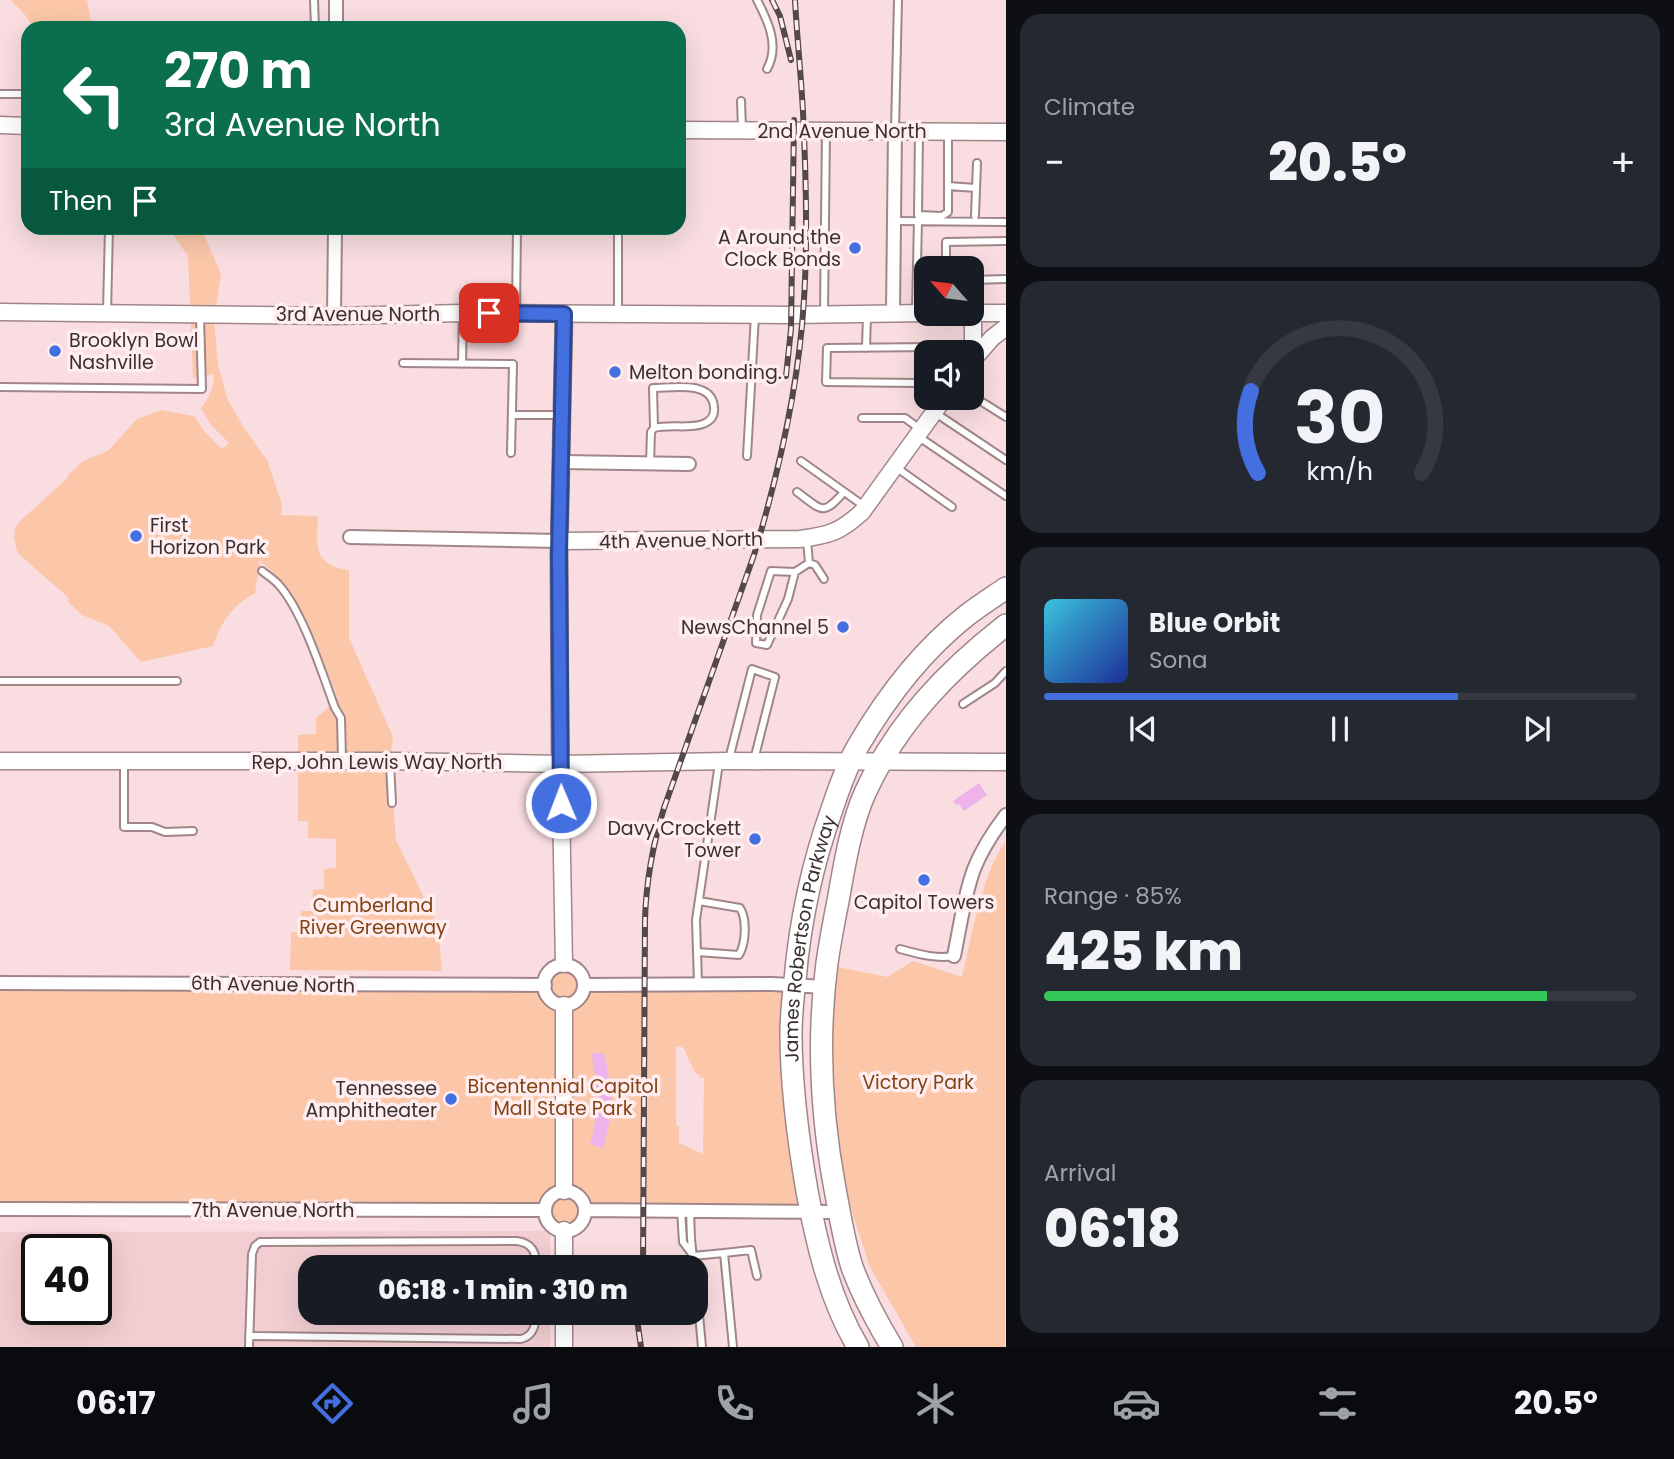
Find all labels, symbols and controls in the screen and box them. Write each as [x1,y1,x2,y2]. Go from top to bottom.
text: 270 m [164,37,312,105]
icon: left [49,49,140,140]
text: Climate [1044,91,1135,123]
text: 3rd Avenue North [164,102,441,147]
street label: 2nd Avenue North [757,118,927,145]
text: 20.5° [1268,126,1407,199]
text: − [1044,136,1065,189]
text: + [1610,136,1636,189]
icon: arrive [126,182,164,220]
text: Then [49,183,112,219]
place label: A Around the Clock Bonds [718,224,841,273]
marker: A Around the Clock Bonds [847,240,863,256]
north arrow [914,256,984,326]
map controls [914,256,984,410]
pin [459,283,519,343]
icon: arrive [470,294,508,332]
street label: 3rd Avenue North [276,301,440,328]
place label: Brooklyn Bowl Nashville [69,327,199,376]
button: sound [914,340,984,410]
marker: Brooklyn Bowl Nashville [47,343,63,359]
place label: Melton bonding. [629,359,782,386]
marker: Melton bonding. [607,364,623,380]
text: 30 [1294,367,1386,468]
text: km/h [1307,454,1373,489]
place label: First Horizon Park [150,512,266,561]
street label: 4th Avenue North [599,526,763,555]
marker: First Horizon Park [128,528,144,544]
text: Blue Orbit [1149,605,1280,641]
place label: NewsChannel 5 [681,614,829,641]
marker: NewsChannel 5 [835,619,851,635]
text: Sona [1149,644,1208,676]
icon: previous [1124,710,1162,748]
icon: pause [1321,710,1359,748]
icon: next [1518,710,1556,748]
street label: Rep. John Lewis Way North [252,749,502,776]
position arrow [524,766,598,840]
street label: James Robertson Parkway [778,811,843,1063]
place label: Davy Crockett Tower [607,815,741,864]
marker: Davy Crockett Tower [747,831,763,847]
marker: Capitol Towers [916,872,932,888]
text: Range · 85% [1044,880,1182,912]
place label: Capitol Towers [854,889,994,916]
park label: Cumberland River Greenway [299,892,447,941]
text: 425 km [1044,915,1243,988]
street label: 6th Avenue North [191,970,355,999]
park label: Victory Park [862,1069,974,1096]
park label: Bicentennial Capitol Mall State Park [468,1073,658,1122]
place label: Tennessee Amphitheater [305,1075,437,1124]
marker: Tennessee Amphitheater [443,1091,459,1107]
text: Arrival [1044,1157,1116,1189]
text: 06:18 [1044,1192,1181,1265]
street label: 7th Avenue North [192,1197,354,1224]
speed limit sign: 40 [21,1234,112,1325]
text: 06:18 · 1 min · 310 m [378,1272,628,1308]
icon: directions [308,1379,357,1428]
icon: music [509,1379,558,1428]
icon: phone [710,1379,759,1428]
icon: climate [911,1379,960,1428]
icon: car [1112,1379,1161,1428]
icon: filters [1313,1379,1362,1428]
text: 06:17 [76,1380,156,1425]
text: 20.5° [1514,1380,1598,1425]

